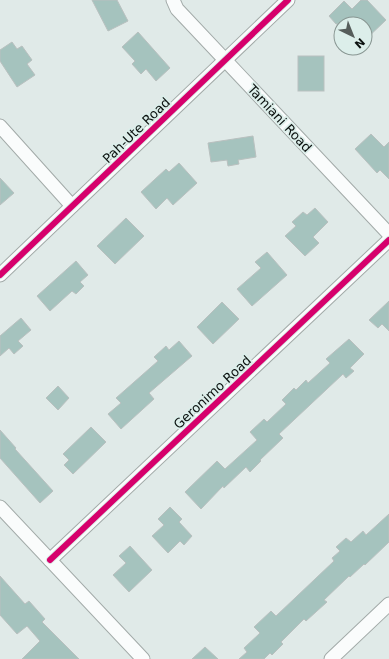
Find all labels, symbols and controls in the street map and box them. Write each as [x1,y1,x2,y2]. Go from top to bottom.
north arrow [333,16,373,56]
text: N [352,35,367,51]
street label: Tamiani Road [244,81,315,155]
street label: Pah-Ute Road [100,95,173,166]
street label: Geronimo Road [171,353,254,432]

